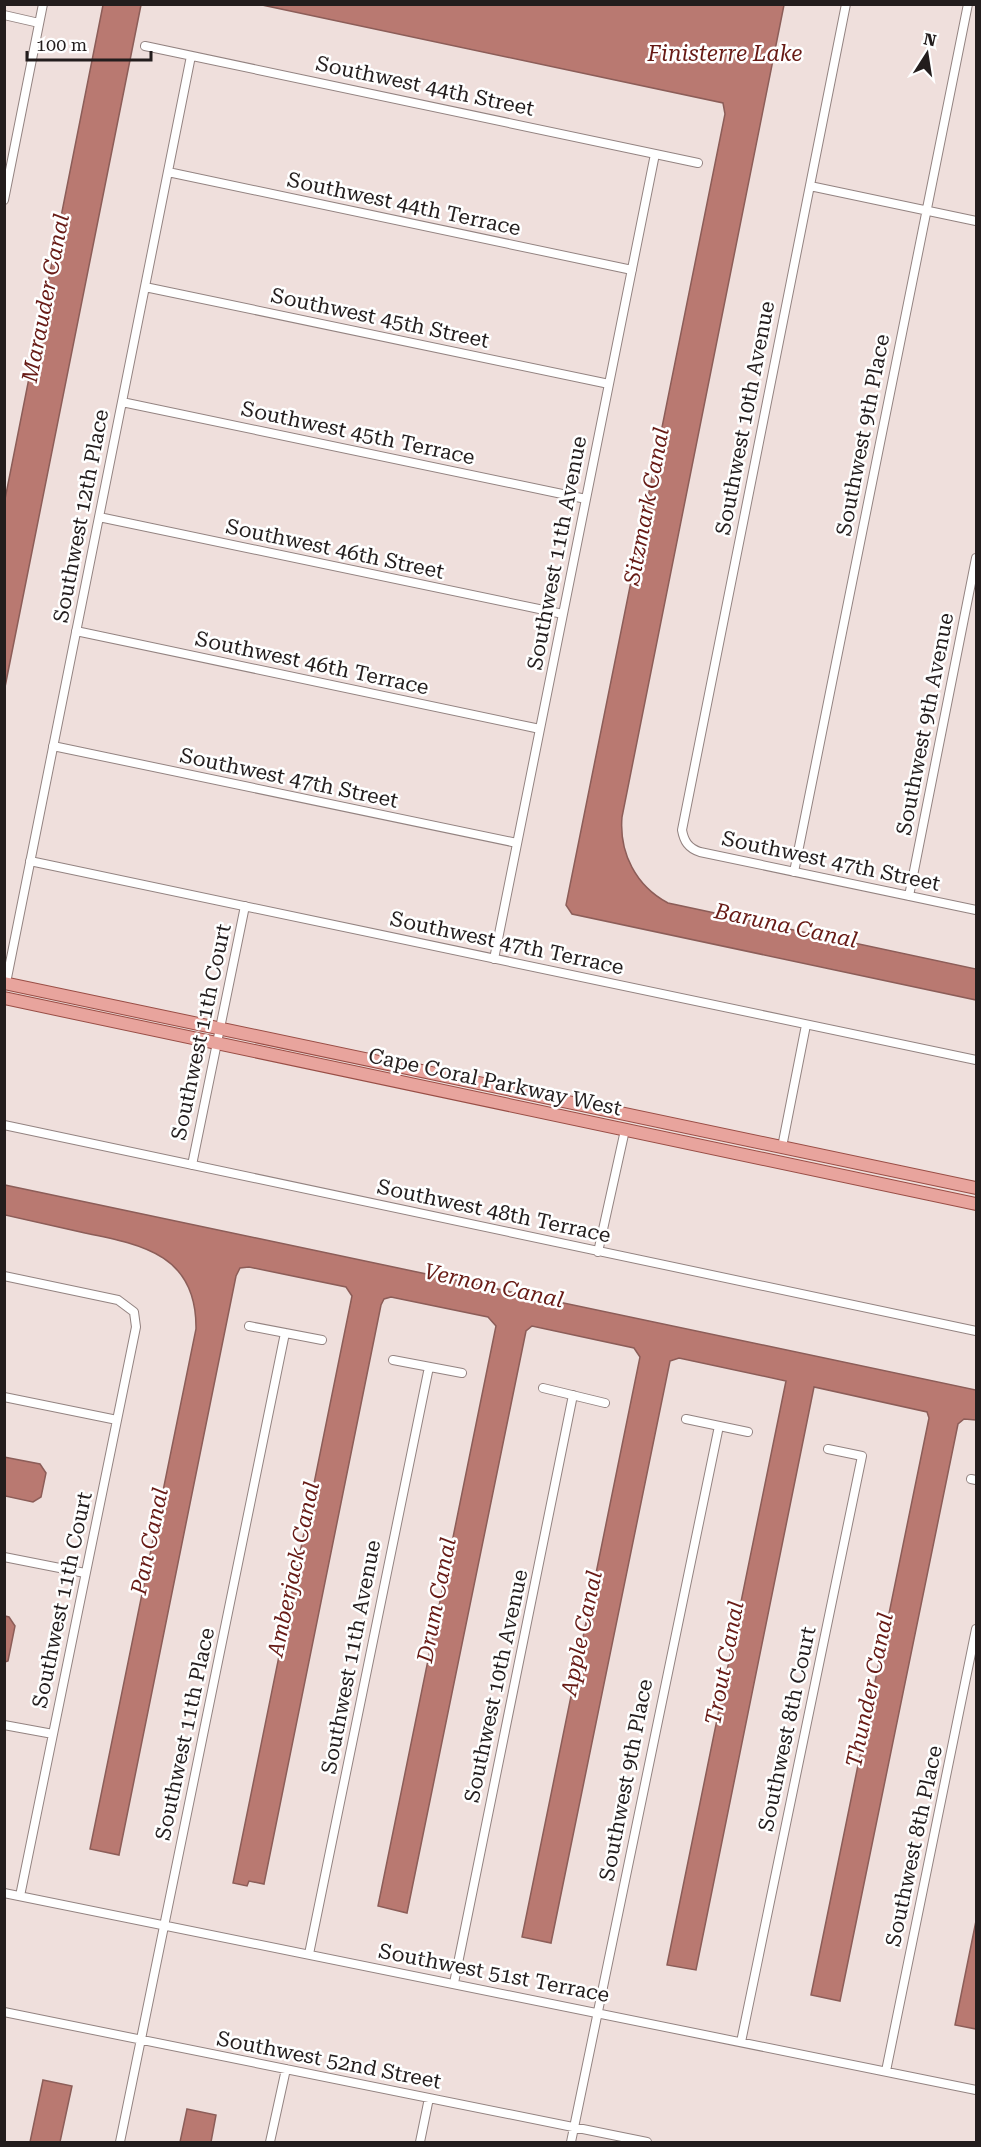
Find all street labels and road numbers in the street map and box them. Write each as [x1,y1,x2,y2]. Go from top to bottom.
street label: Southwest 44th Street [314,51,537,121]
street label: Southwest 44th Terrace [285,168,523,240]
street label: Southwest 45th Street [269,283,492,353]
street label: Southwest 10th Avenue [711,299,779,537]
street label: Southwest 9th Place [832,332,894,538]
street label: Southwest 45th Terrace [239,397,477,469]
street label: Southwest 12th Place [49,407,113,625]
street label: Southwest 11th Avenue [523,434,591,672]
street label: Southwest 46th Street [224,514,447,584]
street label: Southwest 9th Avenue [892,611,958,837]
street label: Southwest 46th Terrace [193,627,431,699]
street label: Southwest 47th Street [178,743,401,813]
street label: Southwest 47th Street [720,826,943,896]
street label: Southwest 47th Terrace [388,907,626,979]
street label: Southwest 11th Court [166,922,236,1142]
street label: Cape Coral Parkway West [366,1043,624,1121]
street label: Southwest 48th Terrace [375,1175,613,1247]
street label: Southwest 11th Court [27,1490,97,1710]
street label: Southwest 11th Avenue [317,1538,385,1776]
street label: Southwest 10th Avenue [460,1567,532,1805]
street label: Southwest 8th Court [754,1624,820,1834]
street label: Southwest 11th Place [151,1626,219,1842]
street label: Southwest 9th Place [595,1677,657,1883]
street label: Southwest 8th Place [881,1743,947,1949]
street label: Southwest 51st Terrace [377,1939,611,2007]
street label: Southwest 52nd Street [215,2026,443,2094]

